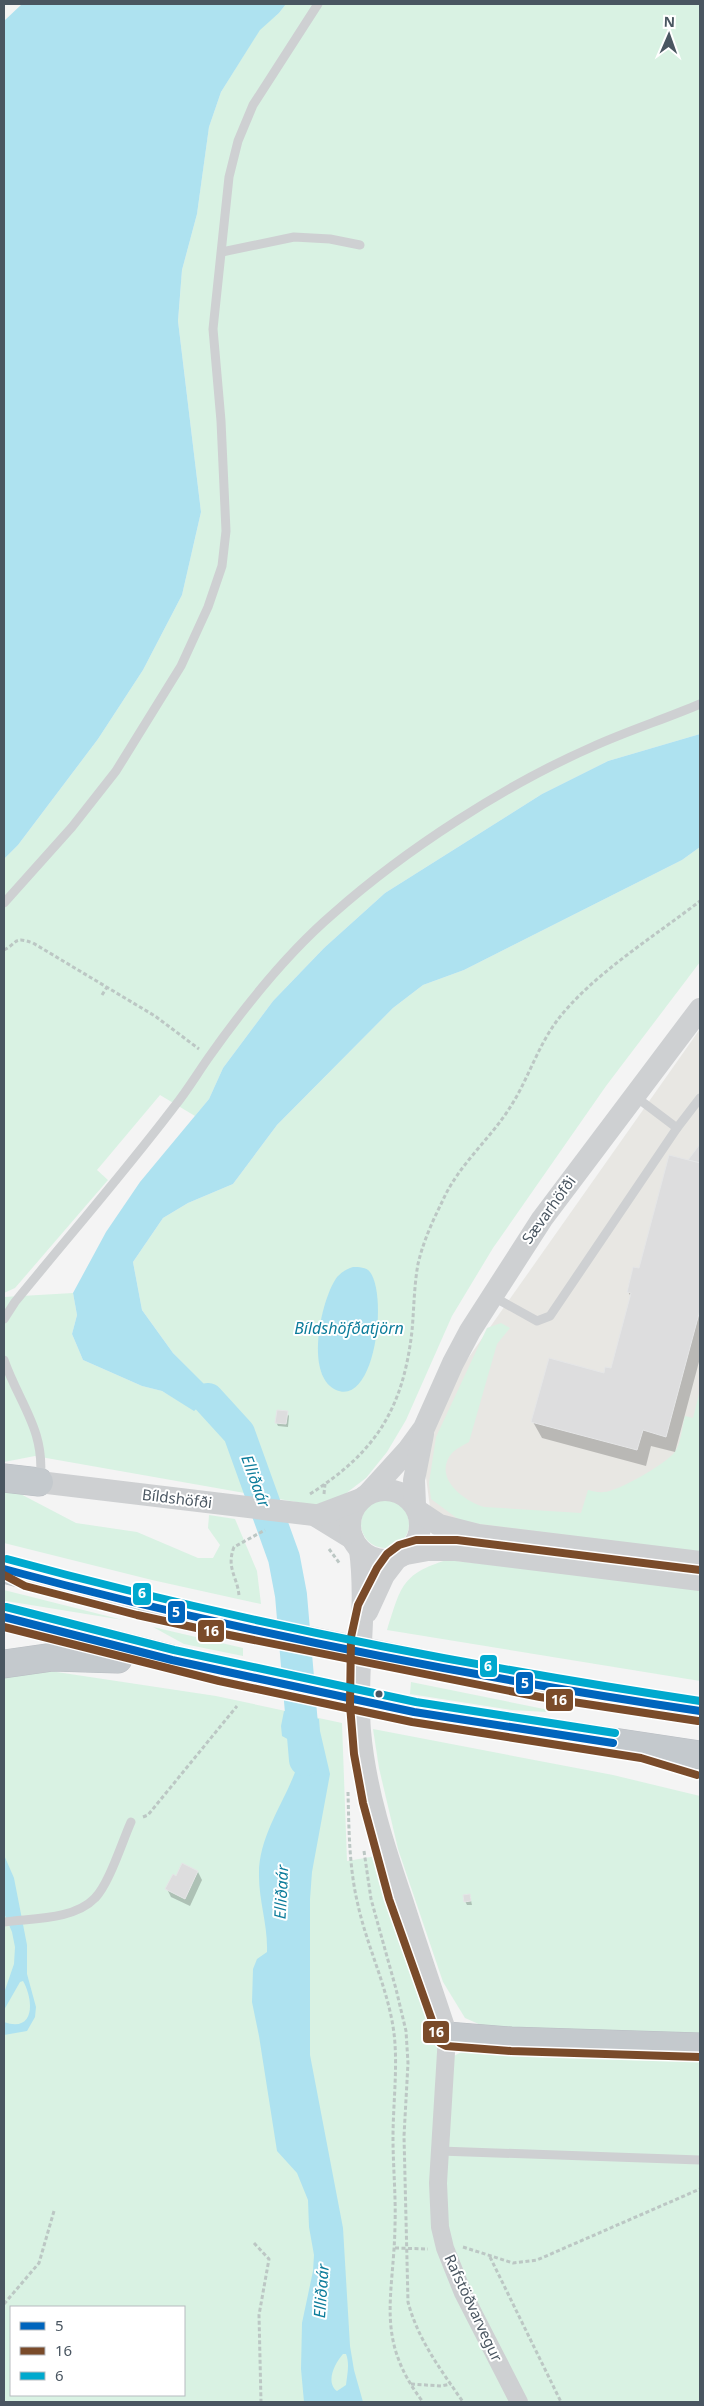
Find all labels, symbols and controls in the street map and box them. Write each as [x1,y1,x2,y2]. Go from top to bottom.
north arrow [644,10,694,60]
text: N [663,12,675,31]
street label: Sævarhöfði [517,1171,580,1247]
water label: Bíldshöfðatjörn [294,1317,404,1339]
water label: Elliðaár [236,1452,276,1511]
street label: Bíldshöfði [141,1484,213,1512]
line badge: 6 [132,1582,152,1606]
text: 6 [138,1583,146,1602]
line badge: 5 [167,1600,186,1624]
text: 5 [172,1602,180,1621]
line badge: 16 [197,1619,225,1643]
text: 16 [203,1621,219,1640]
line badge: 6 [479,1654,498,1678]
text: 6 [484,1656,492,1675]
line badge: 5 [515,1671,534,1695]
text: 5 [521,1673,529,1692]
line badge: 16 [545,1688,574,1712]
unlabelled marker [374,1689,384,1699]
text: 16 [551,1690,567,1709]
water label: Elliðaár [269,1864,293,1920]
line badge: 16 [422,2020,450,2044]
text: 16 [428,2022,444,2041]
street label: Rafstöðvarvegur [440,2251,508,2365]
water label: Elliðaár [308,2263,334,2319]
legend [10,2306,185,2396]
text: 5 [55,2315,64,2335]
text: 16 [55,2340,72,2360]
text: 6 [55,2365,64,2385]

